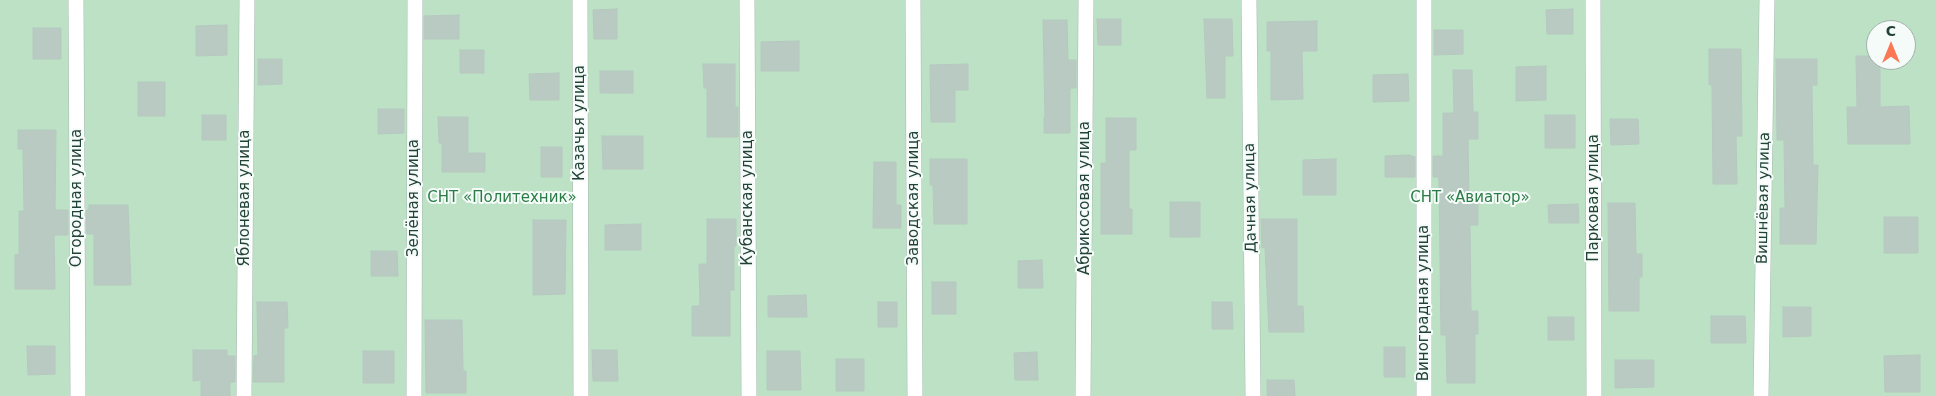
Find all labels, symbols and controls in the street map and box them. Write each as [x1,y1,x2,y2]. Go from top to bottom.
north arrow [1866,20,1916,70]
text: С [1886,23,1896,39]
street label: Казачья улица [571,65,589,181]
street label: Абрикосовая улица [1076,121,1094,275]
street label: Огородная улица [68,129,86,267]
street label: Яблоневая улица [236,130,254,266]
street label: Кубанская улица [739,130,757,266]
street label: Заводская улица [905,130,923,266]
street label: Вишнёвая улица [1754,132,1774,264]
street label: Парковая улица [1585,134,1603,262]
street label: Зелёная улица [405,139,423,257]
street label: Дачная улица [1241,143,1261,253]
park label: СНТ «Политехник» [427,189,577,207]
park label: СНТ «Авиатор» [1410,189,1530,207]
street label: Виноградная улица [1415,225,1433,381]

